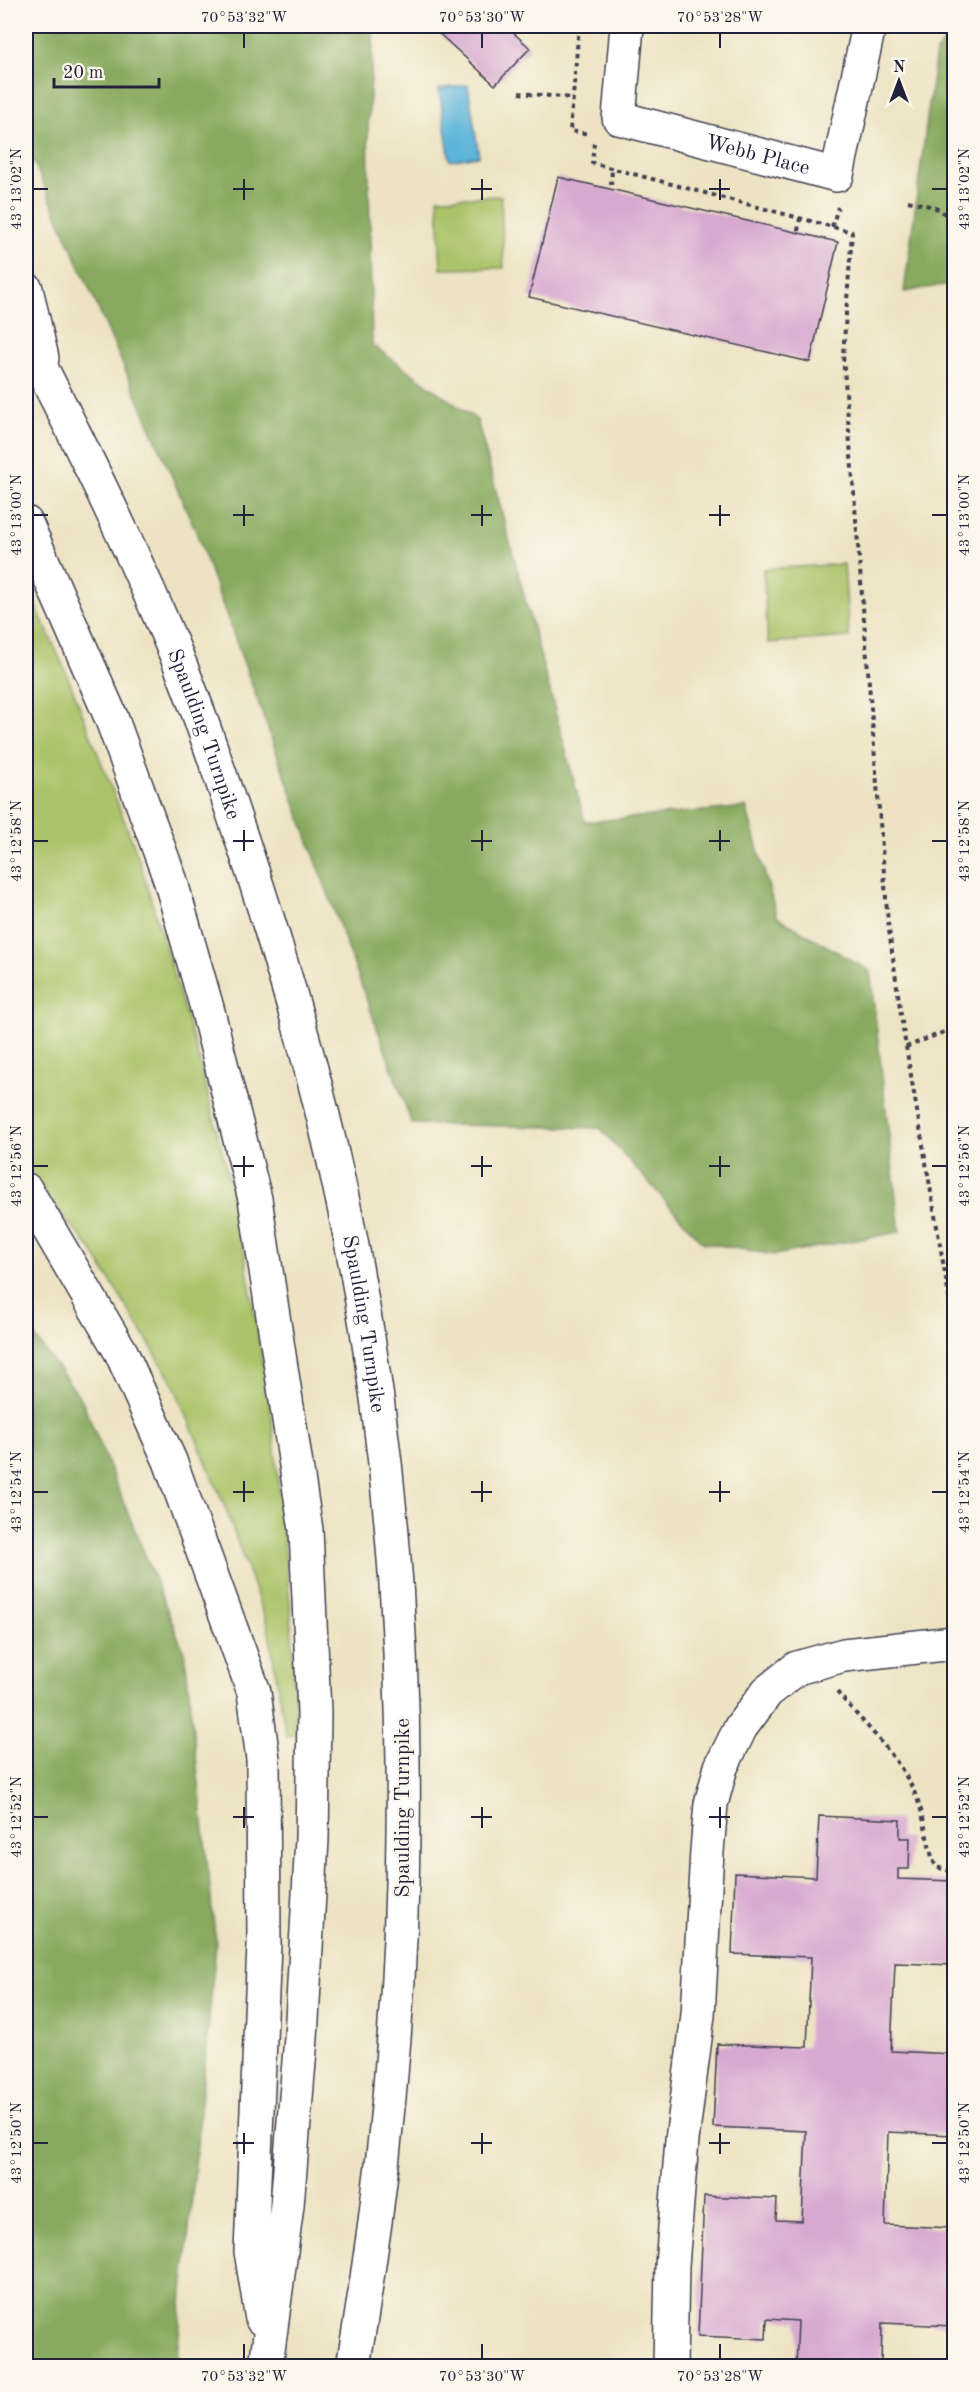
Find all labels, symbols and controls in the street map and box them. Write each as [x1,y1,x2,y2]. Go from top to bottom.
text: 70°53'32"W [201,11,287,26]
text: 70°53'30"W [439,11,525,26]
text: 70°53'28"W [677,11,763,26]
scale bar [54,51,159,89]
north arrow [869,51,929,111]
text: N [893,60,906,76]
text: 20 m [63,64,103,82]
street label: Webb Place [703,132,812,179]
text: 43°13'02"N [10,148,25,230]
text: 43°13'02"N [958,148,973,230]
text: 43°13'00"N [10,474,25,556]
text: 43°13'00"N [958,474,973,556]
street label: Spaulding Turnpike [163,646,243,823]
text: 43°12'58"N [10,800,25,882]
text: 43°12'58"N [958,800,973,882]
text: 43°12'56"N [10,1125,25,1207]
text: 43°12'56"N [958,1125,973,1207]
street label: Spaulding Turnpike [338,1233,388,1414]
text: 43°12'54"N [10,1451,25,1533]
text: 43°12'54"N [958,1451,973,1533]
street label: Spaulding Turnpike [393,1718,414,1898]
text: 43°12'52"N [10,1776,25,1858]
text: 43°12'52"N [958,1776,973,1858]
text: 43°12'50"N [10,2102,25,2184]
text: 43°12'50"N [958,2102,973,2184]
text: 70°53'32"W [201,2370,287,2385]
text: 70°53'30"W [439,2370,525,2385]
text: 70°53'28"W [677,2370,763,2385]

